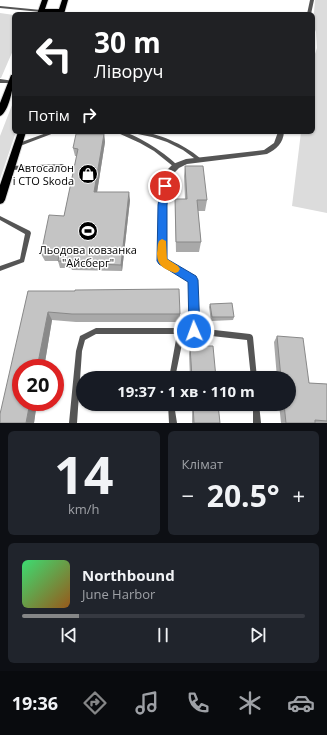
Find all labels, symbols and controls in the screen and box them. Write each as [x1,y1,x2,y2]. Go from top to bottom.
text: 30 m [94,23,161,61]
icon: left [28,28,80,80]
text: Ліворуч [94,59,163,83]
icon: right [78,104,100,126]
text: Потім [28,105,70,125]
place label: Автосалон і СТО Skoda [13,160,74,188]
shop icon: Автосалон і СТО Skoda [77,163,99,185]
pin [148,169,182,203]
icon: arrive [154,175,176,197]
sports icon: Льодова ковзанка "Айсберг" [77,220,99,242]
place label: Льодова ковзанка "Айсберг" [39,242,137,270]
position arrow [173,310,215,352]
speed limit sign: 20 [12,359,64,411]
text: 19:37 · 1 хв · 110 m [117,381,255,401]
text: 14 [54,438,113,509]
text: Клімат [182,455,223,473]
text: 20.5° [207,475,280,516]
text: − [182,480,194,510]
text: + [292,480,305,510]
text: km/h [68,500,100,518]
text: Northbound [82,565,175,585]
text: June Harbor [82,585,155,603]
icon: previous [58,624,80,646]
icon: pause [152,624,174,646]
icon: next [247,624,269,646]
icon: directions [81,689,109,717]
icon: music [133,689,161,717]
icon: phone [184,689,212,717]
icon: climate [236,689,264,717]
icon: car [287,689,315,717]
text: 19:36 [12,691,58,715]

